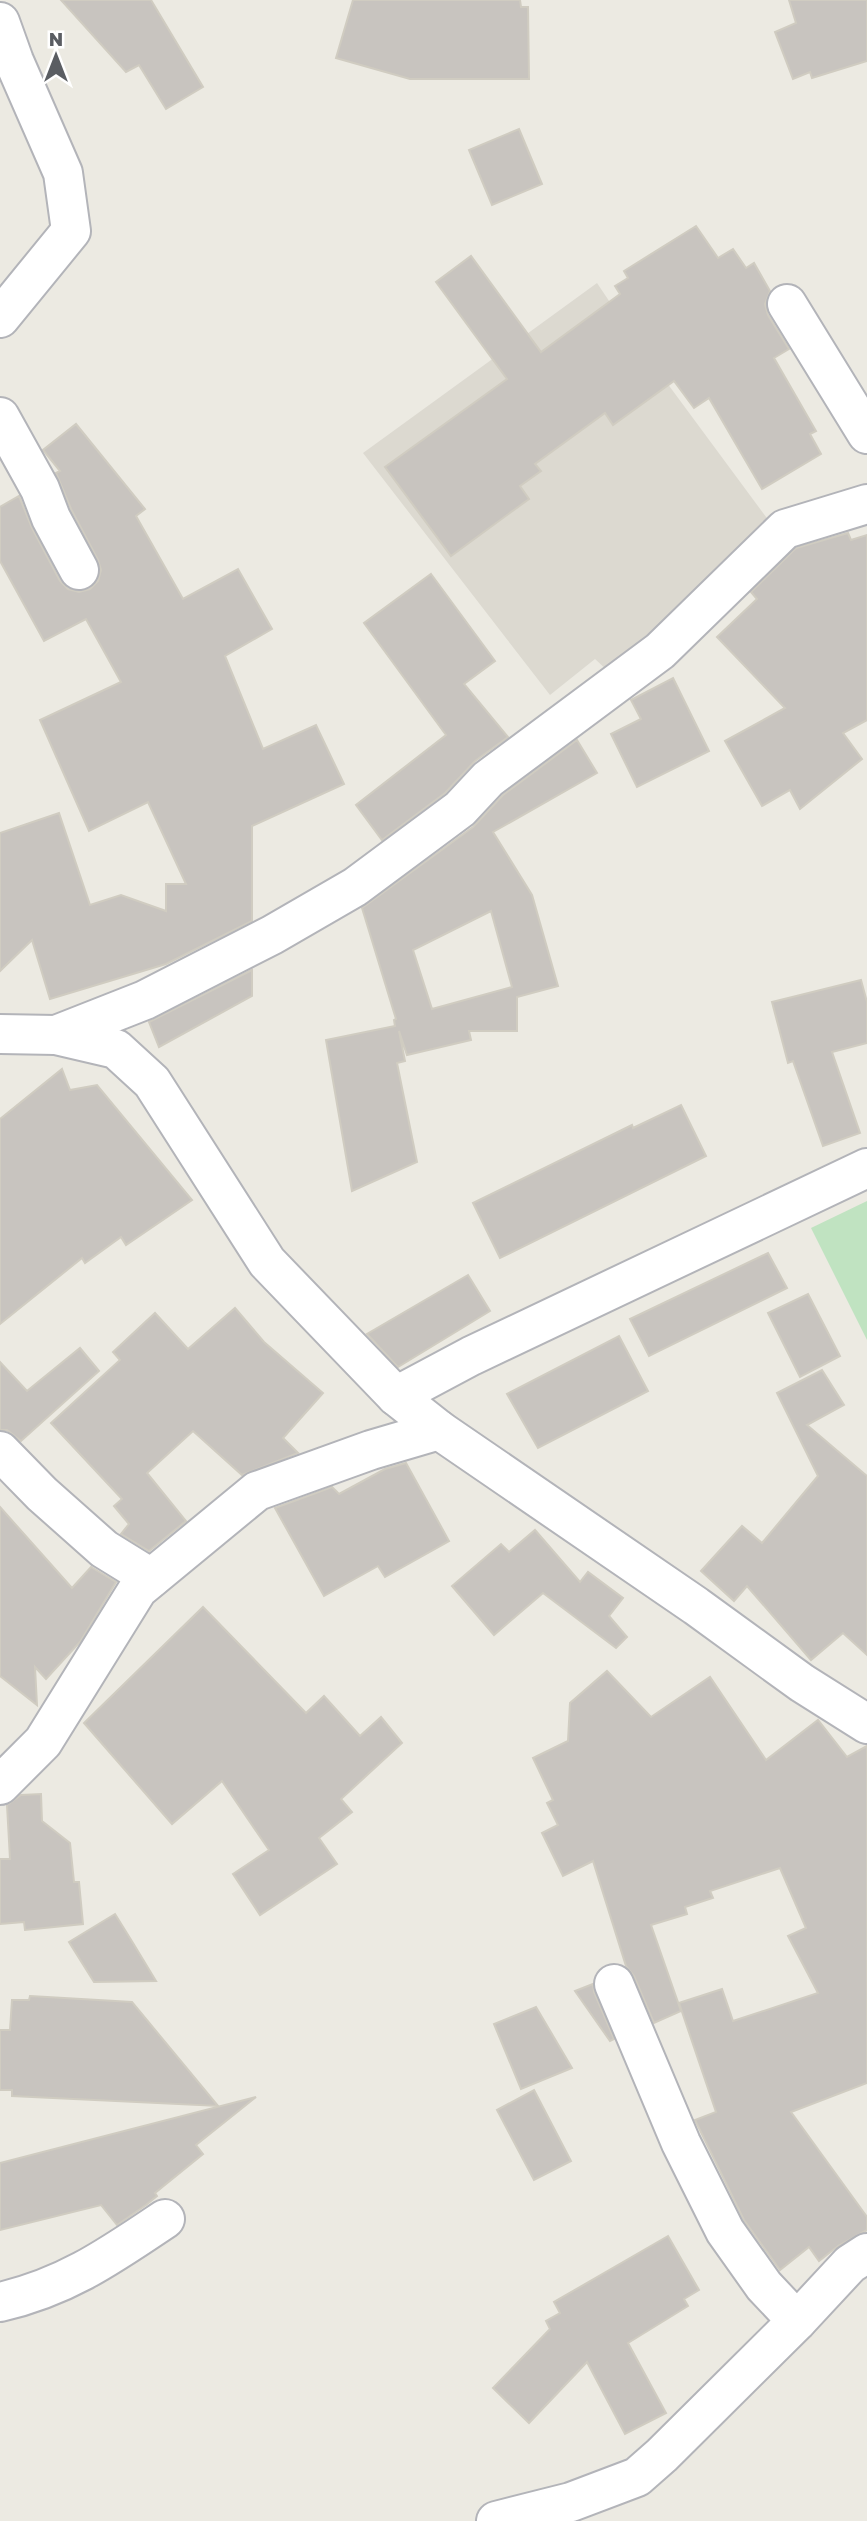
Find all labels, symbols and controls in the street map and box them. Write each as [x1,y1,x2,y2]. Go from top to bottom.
north arrow [21,21,91,91]
text: N [49,27,63,50]

